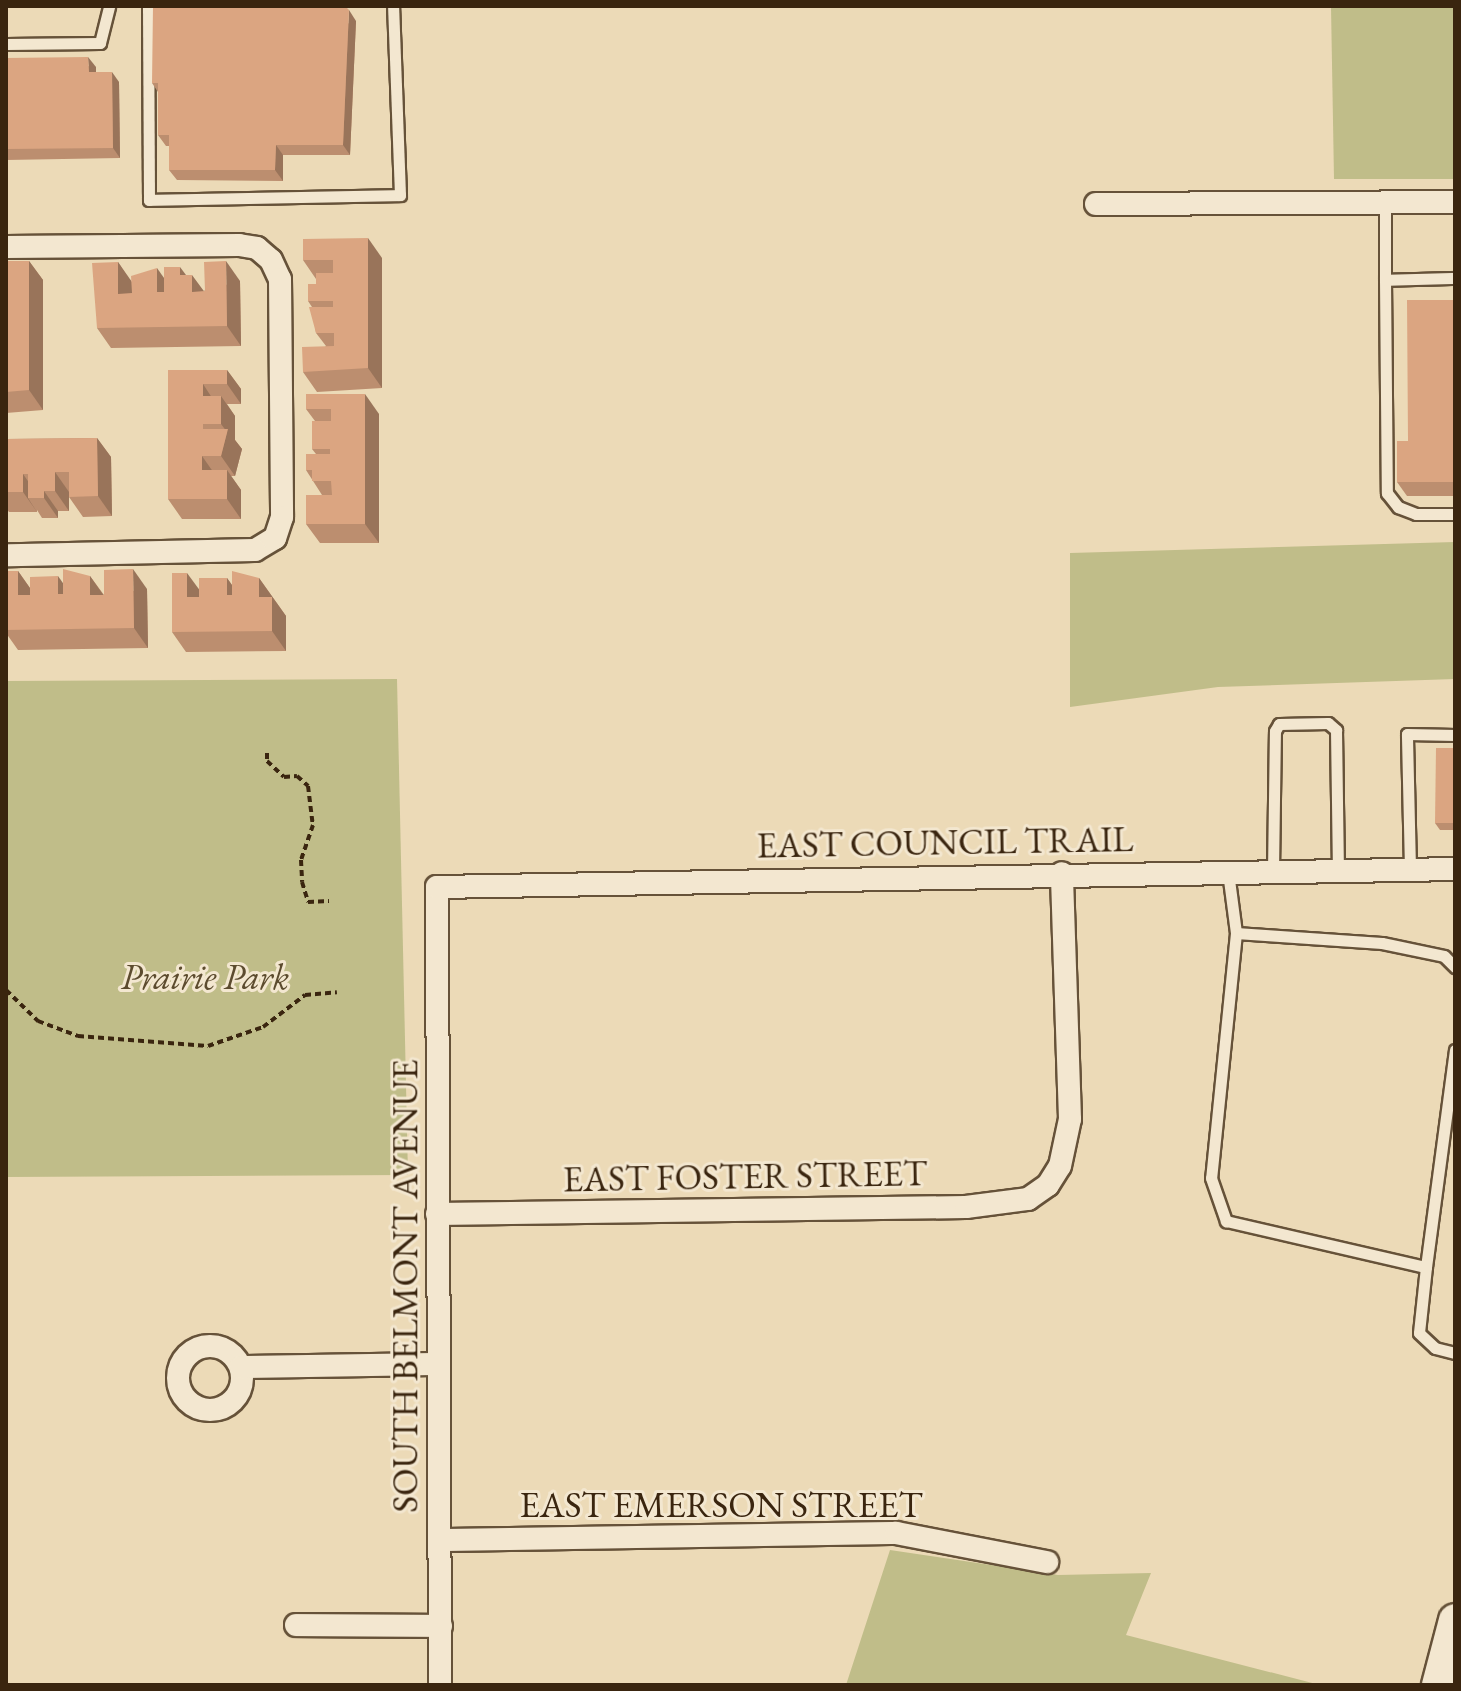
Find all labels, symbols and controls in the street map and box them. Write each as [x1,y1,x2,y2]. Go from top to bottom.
street label: EAST COUNCIL TRAIL [756,817,1134,867]
park label: Prairie Park [121,955,289,999]
street label: SOUTH BELMONT AVENUE [383,1059,427,1513]
street label: EAST FOSTER STREET [562,1151,928,1201]
street label: EAST EMERSON STREET [519,1483,923,1527]

